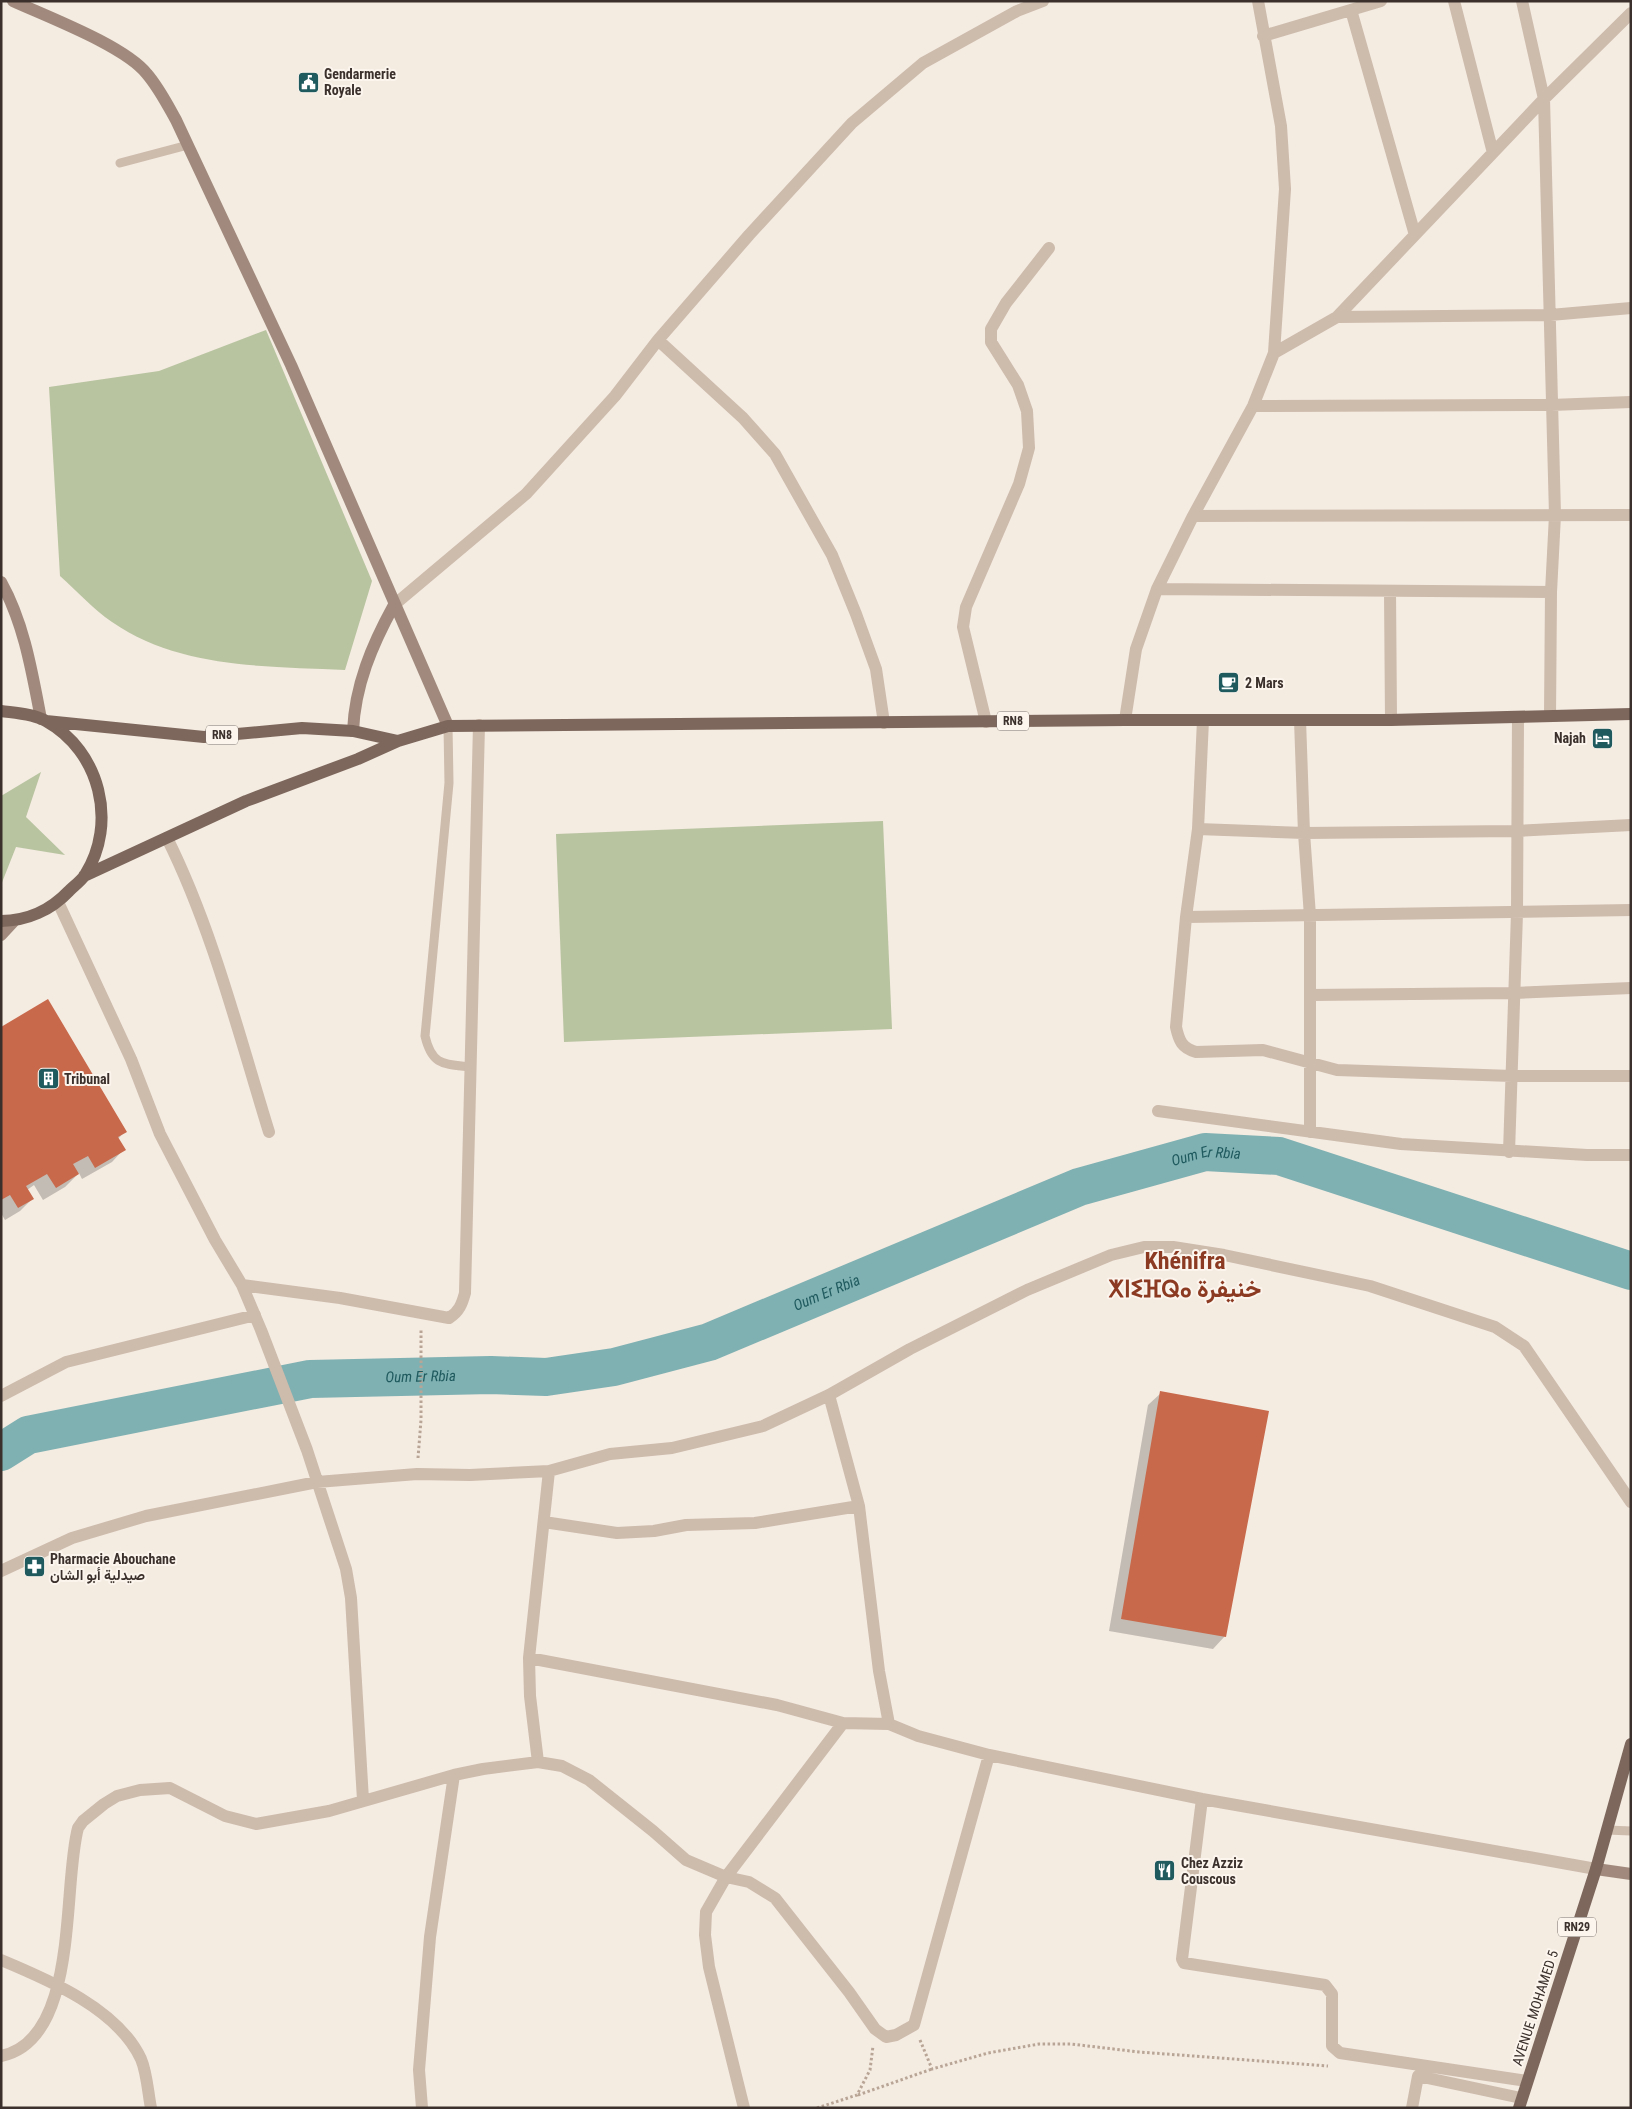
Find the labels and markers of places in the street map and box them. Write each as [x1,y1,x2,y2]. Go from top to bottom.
place label: Gendarmerie Royale [324,66,396,98]
public building icon: Gendarmerie Royale [296,70,320,94]
cafe icon: 2 Mars [1217,671,1241,695]
place label: 2 Mars [1245,675,1284,691]
hotel icon: Najah [1590,726,1614,750]
place label: Najah [1554,730,1586,746]
building icon: Tribunal [36,1067,60,1091]
place label: Tribunal [64,1071,110,1087]
place label: Pharmacie Abouchane صيدلية أبو الشان [50,1551,176,1584]
pharmacy icon: Pharmacie Abouchane صيدلية أبو الشان [22,1555,46,1579]
place label: Chez Azziz Couscous [1181,1855,1243,1887]
restaurant icon: Chez Azziz Couscous [1153,1859,1177,1883]

